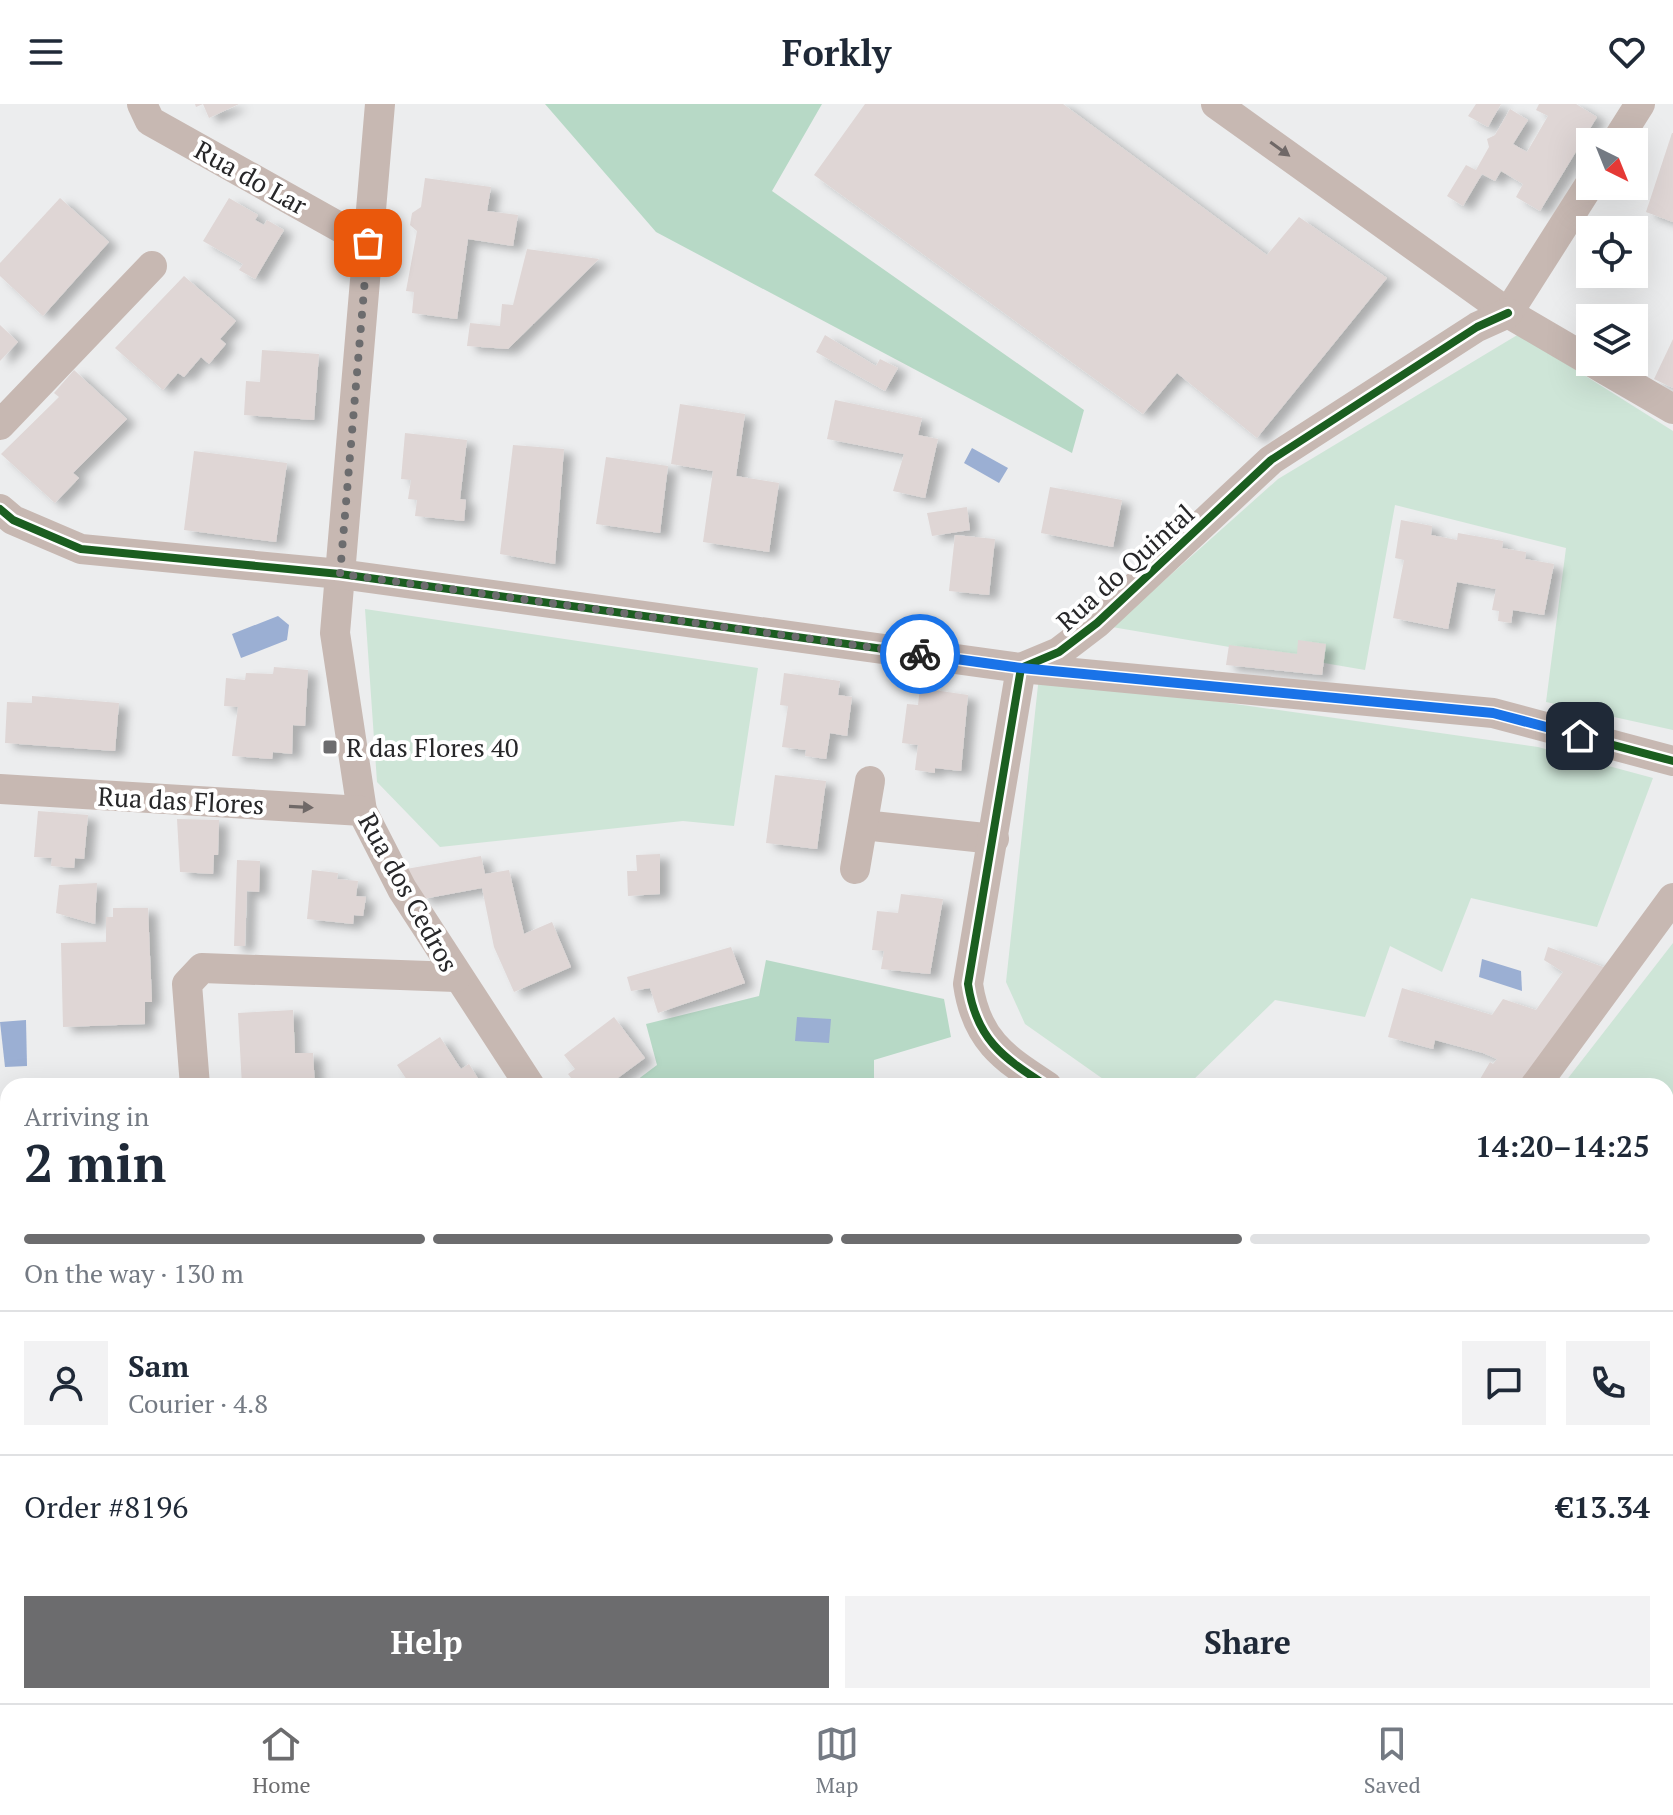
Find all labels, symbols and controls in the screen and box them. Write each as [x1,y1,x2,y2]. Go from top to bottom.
text: Forkly [782,29,891,76]
icon: menu [24,30,68,74]
icon: heart [1605,30,1649,74]
north arrow [1576,128,1648,200]
map controls [1576,128,1648,376]
street label: Rua do Lar [189,132,313,222]
one-way arrow [1269,141,1290,157]
pin [334,209,402,277]
button: locate [1576,216,1648,288]
icon: bag [346,221,390,265]
button: layers [1576,304,1648,376]
street label: Rua do Quintal [1049,496,1201,638]
courier [880,614,960,694]
icon: bike [898,632,942,676]
pin [1546,702,1614,770]
icon: home [1558,714,1602,758]
place label: R das Flores 40 [346,730,519,764]
marker: R das Flores 40 [321,738,339,756]
street label: Rua das Flores [97,779,265,821]
one-way arrow [289,801,314,814]
street label: Rua dos Cedros [351,807,467,977]
text: Arriving in [24,1099,149,1133]
text: 14:20–14:25 [1475,1126,1650,1166]
text: 2 min [24,1128,166,1197]
text: On the way · 130 m [24,1256,244,1290]
button: person [24,1341,108,1425]
button: chat [1462,1341,1546,1425]
button: phone [1566,1341,1650,1425]
text: Sam [128,1346,189,1386]
text: Courier · 4.8 [128,1386,268,1420]
text: Order #8196 [24,1487,188,1527]
text: €13.34 [1556,1487,1650,1527]
button: Help [24,1596,829,1688]
button: Share [845,1596,1650,1688]
tab: Home [252,1722,311,1799]
tab: Map [815,1722,859,1799]
tab: Saved [1364,1722,1421,1799]

